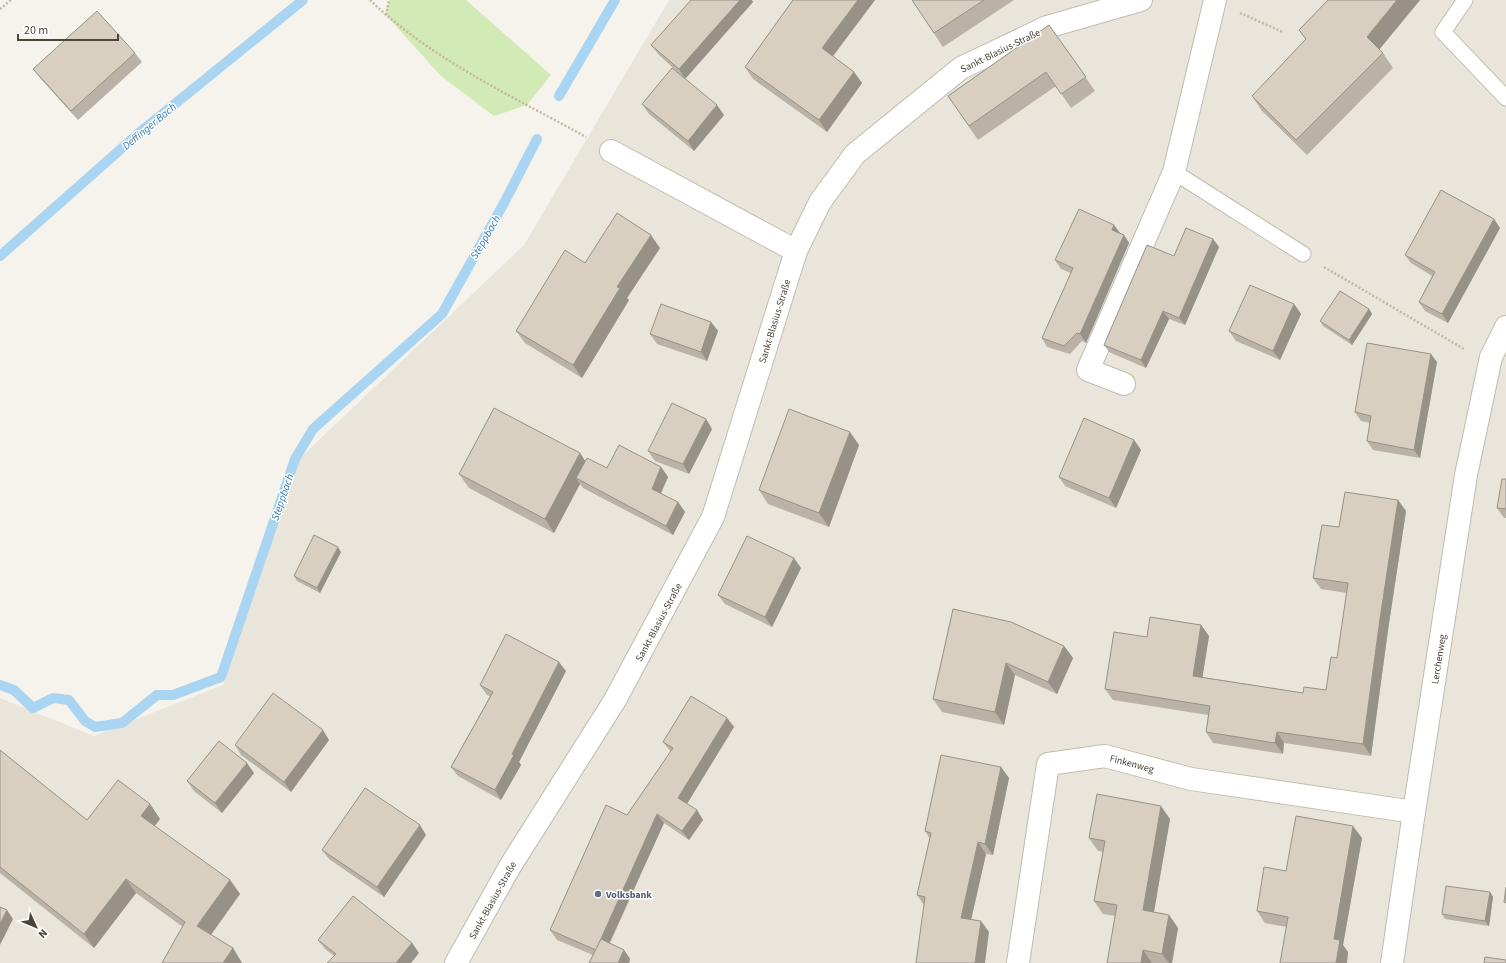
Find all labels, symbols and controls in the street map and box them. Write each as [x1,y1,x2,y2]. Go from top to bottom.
scale bar [18,16,118,42]
text: 20 m [24,22,48,39]
street label: Sankt-Blasius-Straße [958,26,1043,76]
water label: Deffinger Bach [119,99,180,153]
water label: Steppbach [467,212,504,262]
street label: Sankt-Blasius-Straße [756,278,794,365]
water label: Steppbach [268,472,298,522]
street label: Sankt-Blasius-Straße [632,581,686,664]
street label: Lerchenweg [1428,633,1450,685]
street label: Finkenweg [1108,751,1155,777]
street label: Sankt-Blasius-Straße [466,859,520,942]
place label: Volksbank [605,888,652,902]
marker: Volksbank [593,889,603,899]
north arrow [16,907,56,947]
text: N [35,926,51,941]

